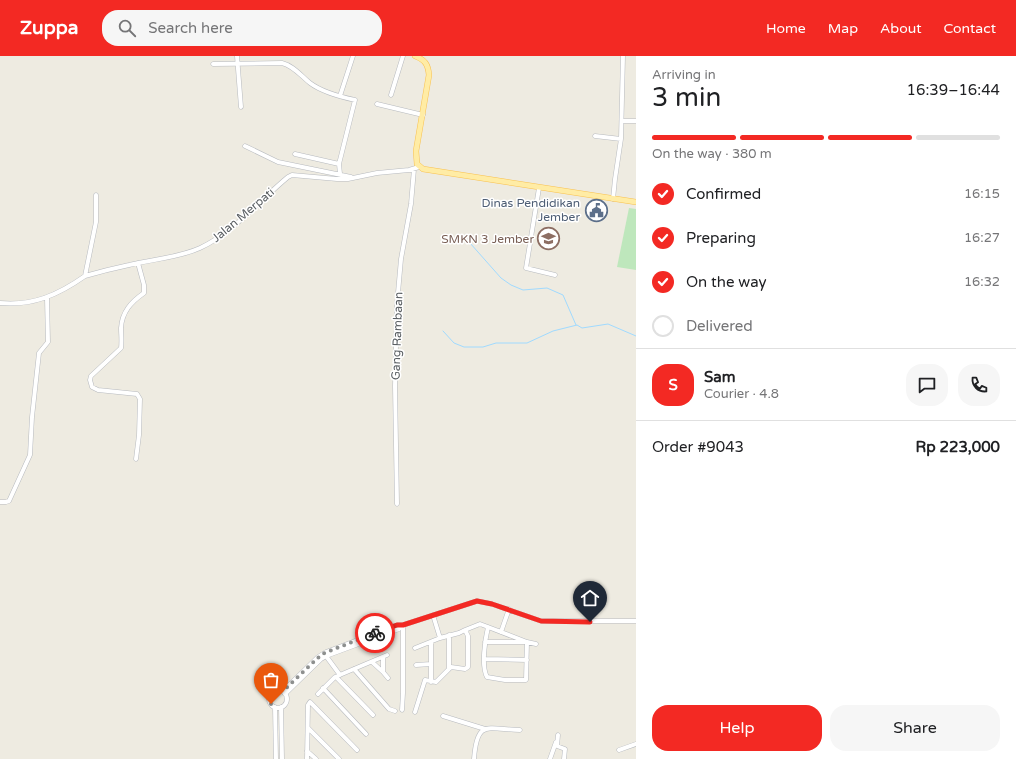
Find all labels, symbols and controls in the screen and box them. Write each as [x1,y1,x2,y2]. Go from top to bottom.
search box [102,10,382,46]
text: Zuppa [20,17,78,39]
icon: search [116,17,138,39]
text: Search here [148,19,233,37]
text: Home [766,20,806,37]
text: Map [828,20,858,37]
text: About [880,20,922,37]
text: Contact [944,20,996,37]
text: Arriving in [652,67,716,83]
text: 16:39–16:44 [907,81,1000,99]
text: 3 min [652,82,721,113]
text: On the way · 380 m [652,146,772,162]
icon: check [652,183,674,205]
street label: Jalan Merpati [209,185,277,245]
text: Confirmed [686,185,761,203]
text: 16:15 [964,186,1000,202]
place label: Dinas Pendidikan Jember [482,196,580,224]
public building icon: Dinas Pendidikan Jember [583,197,609,223]
school or university icon: SMKN 3 Jember [536,226,562,252]
icon: check [652,227,674,249]
text: Preparing [686,229,756,247]
text: 16:27 [964,230,1000,246]
place label: SMKN 3 Jember [441,232,534,246]
icon: check [652,271,674,293]
text: On the way [686,273,766,291]
text: 16:32 [964,274,1000,290]
street label: Gang Rambaan [388,292,406,380]
text: Delivered [686,317,753,335]
button: chat [906,364,948,406]
button: phone [958,364,1000,406]
text: Sam [704,368,735,386]
text: S [668,376,678,394]
text: Courier · 4.8 [704,386,779,402]
text: Order #9043 [652,438,744,456]
text: Rp 223,000 [916,438,1000,456]
pin [573,581,607,622]
icon: home [579,587,601,609]
courier [355,613,395,653]
icon: bike [364,622,386,644]
pin [254,663,288,704]
icon: bag [260,669,282,691]
button: Help [652,705,822,751]
button: Share [830,705,1000,751]

